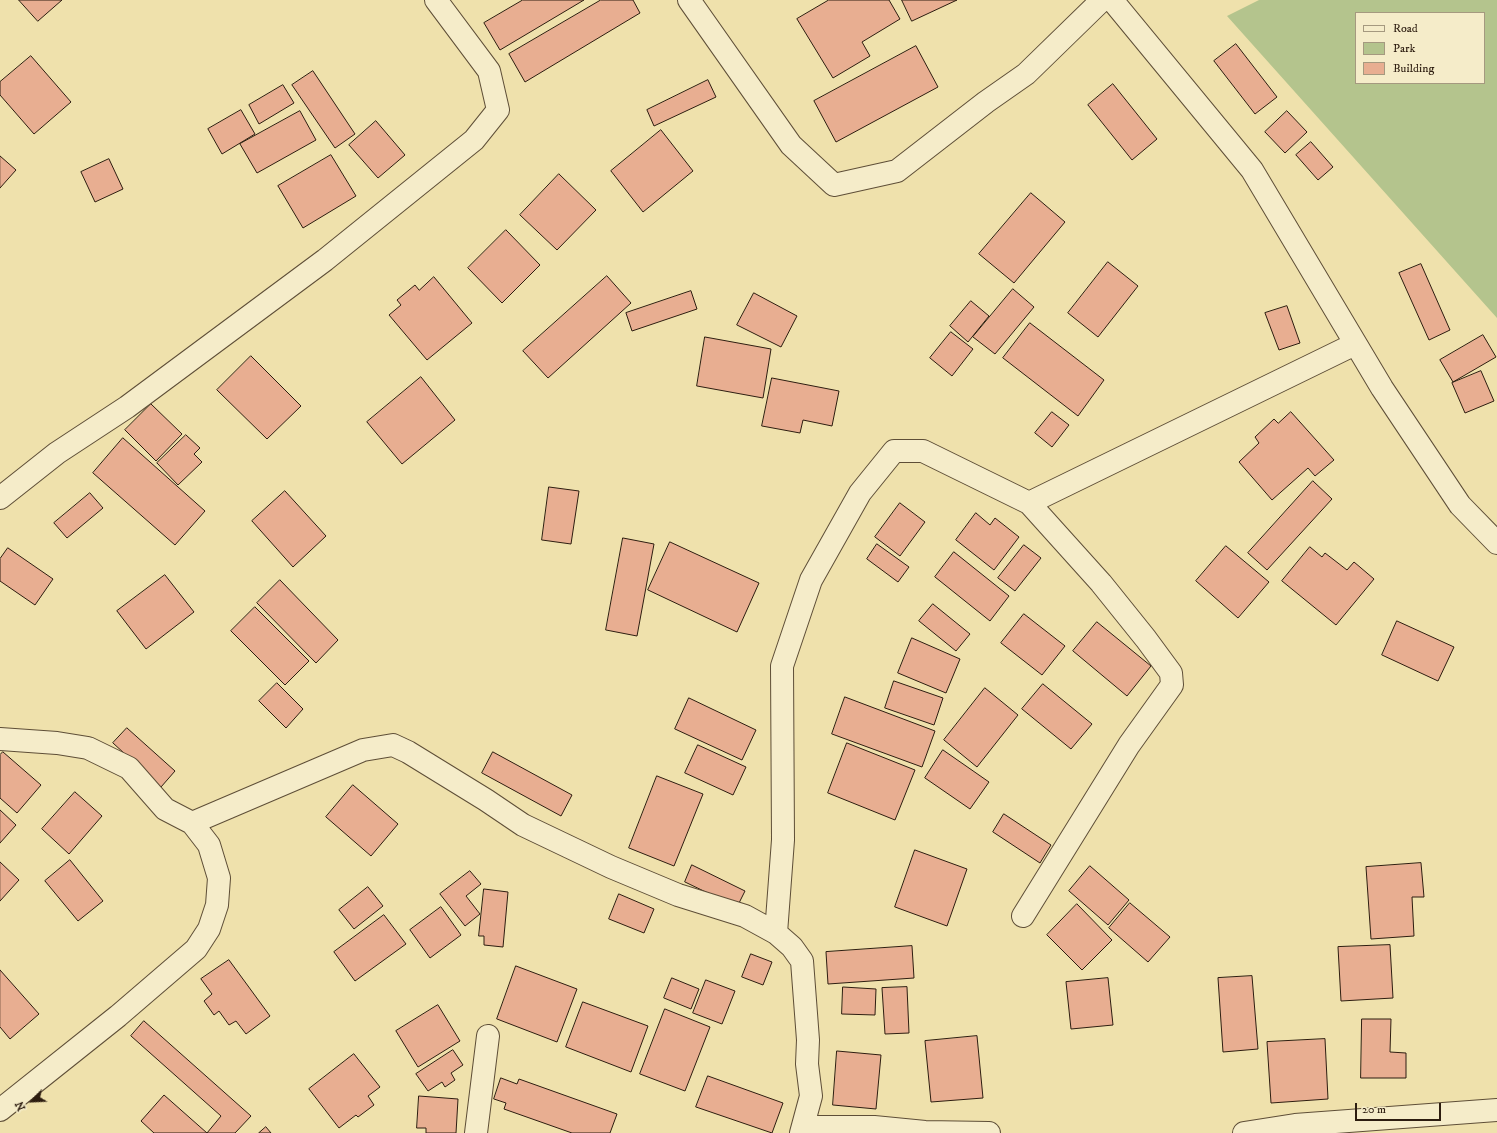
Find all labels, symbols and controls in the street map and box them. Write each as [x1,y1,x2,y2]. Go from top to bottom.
legend [1355,12,1485,84]
text: Road [1393,21,1418,36]
text: Park [1393,41,1415,56]
text: Building [1393,61,1434,76]
north arrow [12,1081,52,1121]
scale bar [1357,1095,1443,1121]
text: N [13,1099,29,1113]
text: 20 m [1362,1102,1386,1117]

